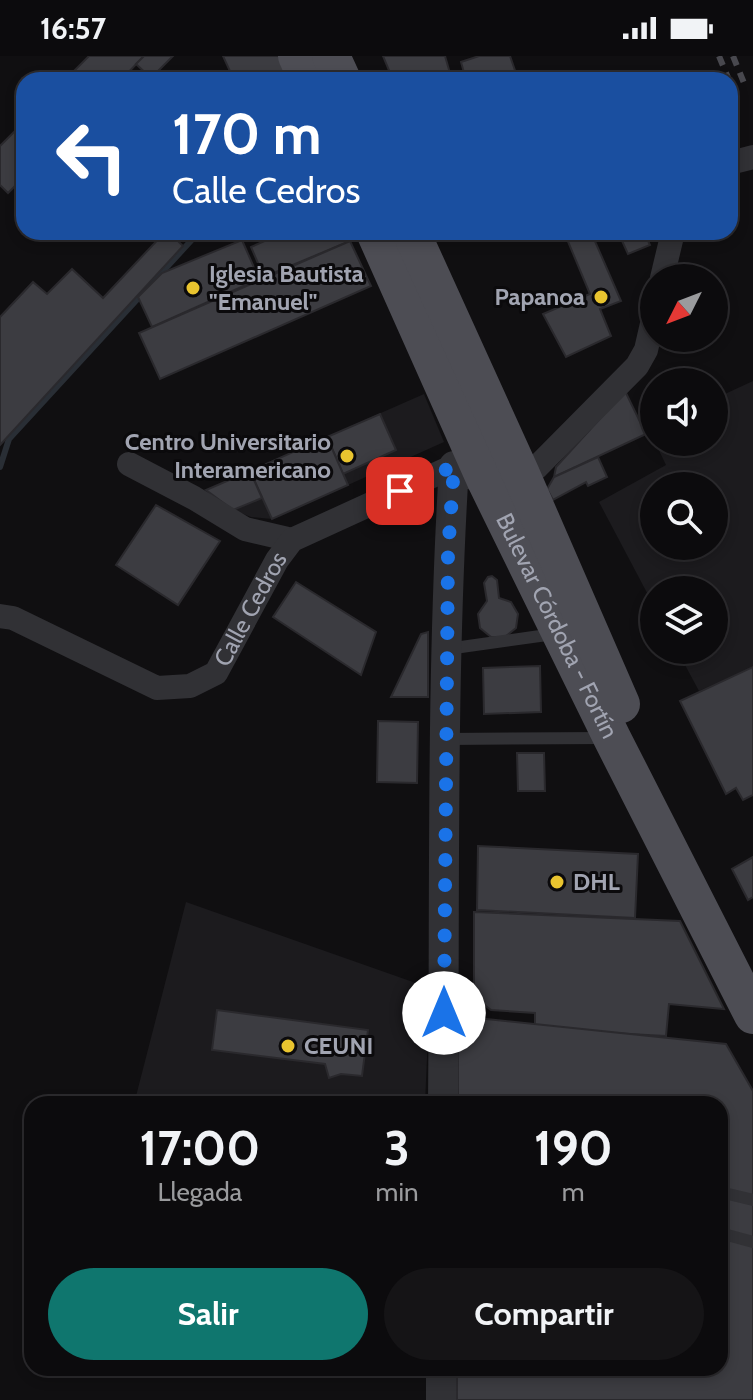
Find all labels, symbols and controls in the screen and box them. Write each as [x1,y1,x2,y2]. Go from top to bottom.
text: 16:57 [40,10,106,47]
text: 170 m [172,100,322,168]
icon: left [40,104,144,208]
text: Calle Cedros [172,168,361,212]
place label: Iglesia Bautista "Emanuel" [209,259,364,316]
north arrow [640,264,728,352]
map controls [640,264,728,664]
marker: Iglesia Bautista "Emanuel" [184,279,202,297]
place label: Papanoa [494,282,585,311]
marker: Papanoa [592,288,610,306]
button: sound [640,368,728,456]
place label: Centro Universitario Interamericano [125,427,331,484]
marker: Centro Universitario Interamericano [338,447,356,465]
pin [366,457,434,525]
icon: arrive [378,469,422,513]
button: search [640,472,728,560]
street label: Bulevar Córdoba - Fortín [490,508,625,743]
street label: Calle Cedros [207,545,292,671]
button: layers [640,576,728,664]
place label: DHL [573,867,620,896]
marker: DHL [548,873,566,891]
position arrow [402,971,486,1055]
place label: CEUNI [304,1031,373,1060]
marker: CEUNI [279,1037,297,1055]
text: 17:00 [139,1119,260,1177]
text: 3 [384,1119,410,1177]
text: 190 [534,1119,613,1177]
text: Llegada [157,1176,242,1208]
text: min [376,1176,418,1208]
text: m [562,1176,585,1208]
button: Salir [48,1268,368,1360]
button: Compartir [384,1268,704,1360]

